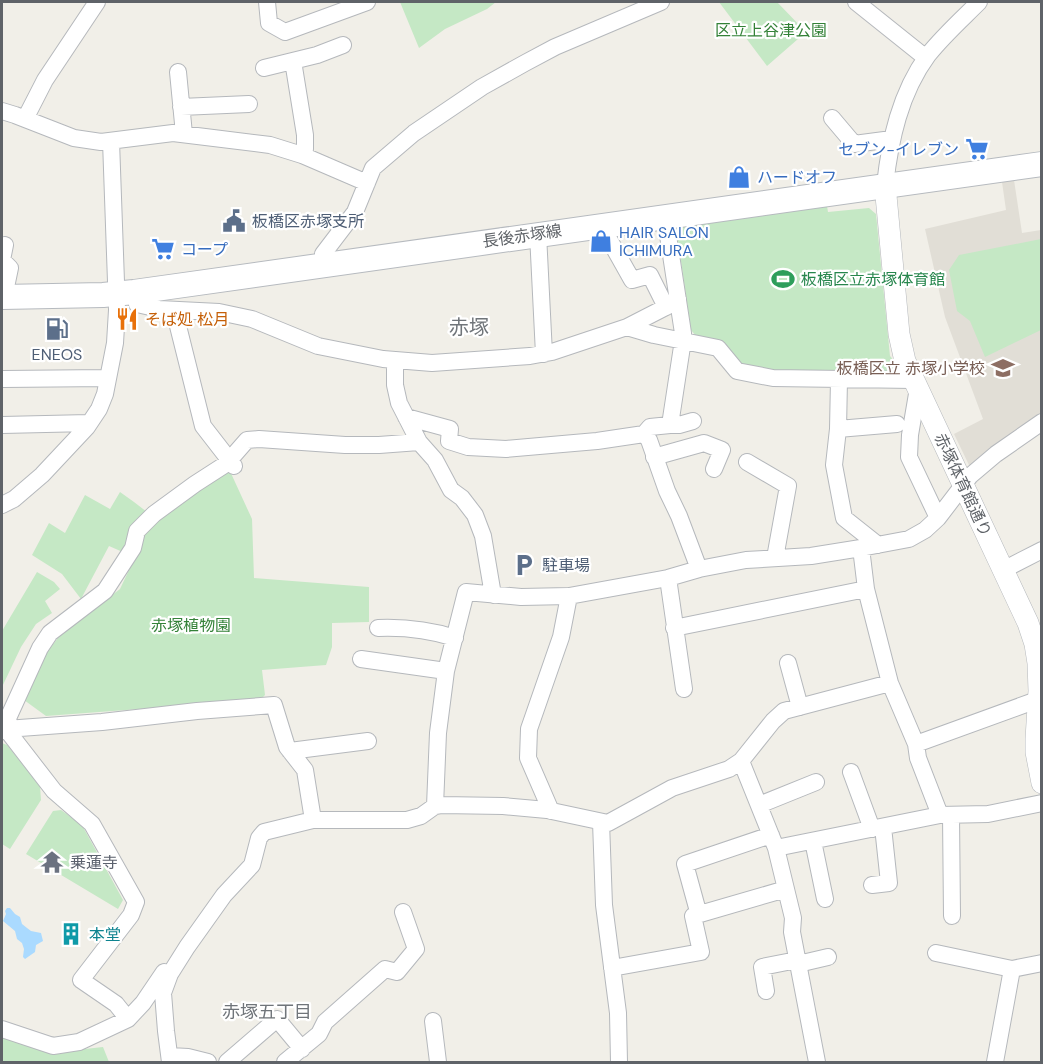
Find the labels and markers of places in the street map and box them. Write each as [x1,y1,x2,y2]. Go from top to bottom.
supermarket icon: セブン-イレブン [964,136,990,162]
place label: セブン-イレブン [838,139,959,160]
shop icon: ハードオフ [726,164,752,190]
place label: ハードオフ [757,167,837,188]
public building icon: 板橋区赤塚支所 [221,208,247,234]
place label: 板橋区赤塚支所 [252,211,364,232]
place label: HAIR SALON ICHIMURA [619,222,709,261]
shop icon: HAIR SALON ICHIMURA [588,228,614,254]
supermarket icon: コープ [150,236,176,262]
place label: コープ [181,239,228,260]
sports icon: 板橋区立赤塚体育館 [770,266,796,292]
place label: 板橋区立赤塚体育館 [801,269,945,290]
restaurant icon: そば処 松月 [114,306,140,332]
place label: そば処 松月 [145,309,229,330]
fuel station icon: ENEOS [44,316,70,342]
place label: ENEOS [32,344,82,365]
school or university icon: 板橋区立 赤塚小学校 [990,355,1016,381]
place label: 板橋区立 赤塚小学校 [837,358,985,379]
parking icon: 駐車場 [511,552,537,578]
place label: 駐車場 [542,555,590,576]
temple icon: 乗蓮寺 [39,849,65,875]
place label: 乗蓮寺 [70,852,118,873]
building icon: 本堂 [58,921,84,947]
place label: 本堂 [89,924,121,945]

